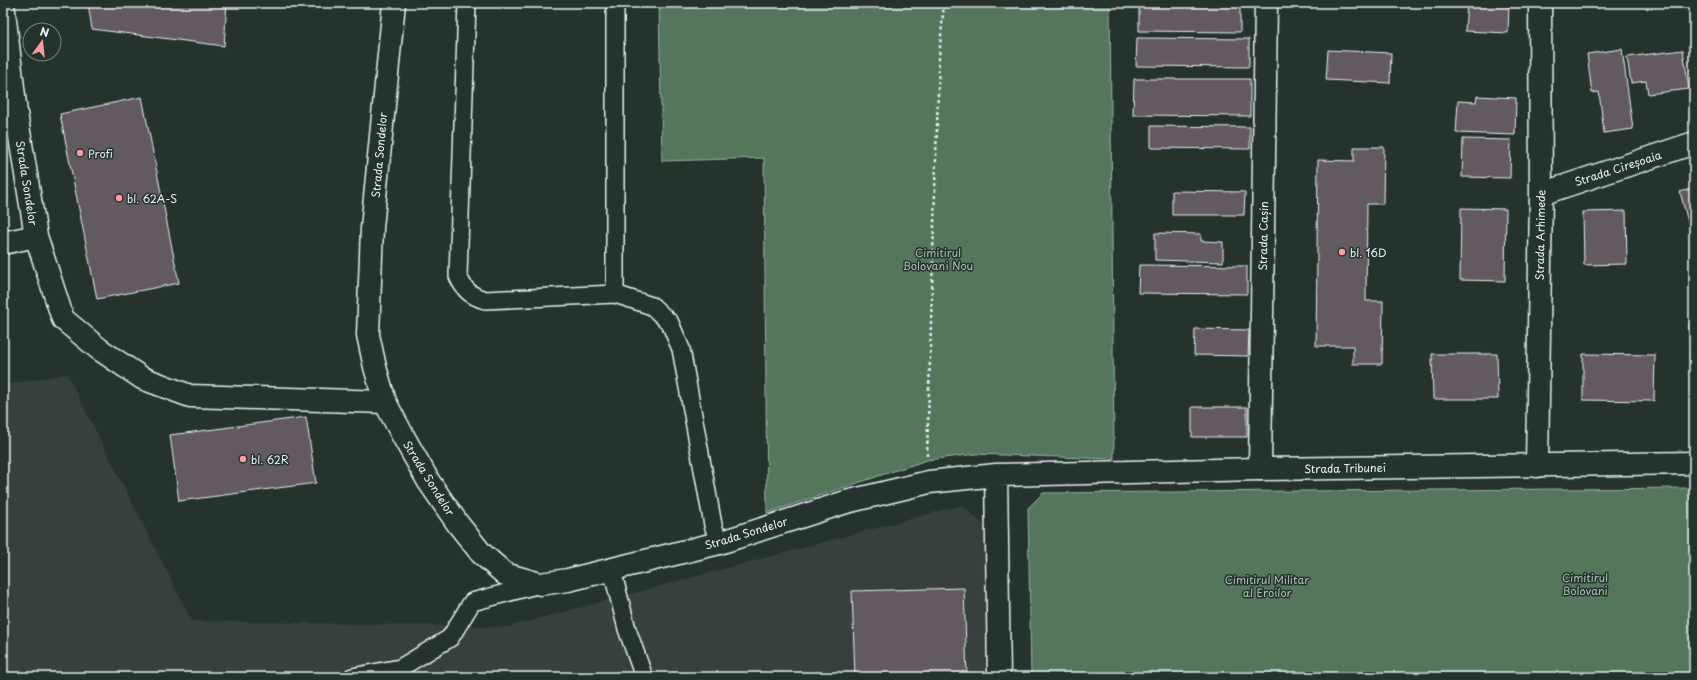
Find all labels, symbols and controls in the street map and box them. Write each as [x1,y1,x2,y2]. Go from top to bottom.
north arrow [22,22,62,62]
text: N [38,23,51,41]
street label: Strada Sondelor [367,111,391,199]
street label: Strada Sondelor [12,139,42,228]
place label: Profi [88,145,113,162]
street label: Strada Cireșoaia [1572,146,1664,190]
marker: Profi [75,148,85,158]
street label: Strada Arhimede [1531,189,1549,281]
place label: bl. 62A-S [127,190,177,207]
marker: bl. 62A-S [114,193,124,203]
street label: Strada Cașin [1254,201,1272,271]
park label: Cimitirul Bolovani Nou [903,244,973,274]
place label: bl. 16D [1350,244,1387,261]
marker: bl. 16D [1337,247,1347,257]
street label: Strada Sondelor [399,437,459,520]
place label: bl. 62R [251,451,289,468]
marker: bl. 62R [238,454,248,464]
street label: Strada Tribunei [1304,459,1386,477]
street label: Strada Sondelor [702,512,790,554]
park label: Cimitirul Bolovani [1562,569,1608,599]
park label: Cimitirul Militar al Eroilor [1225,571,1309,601]

